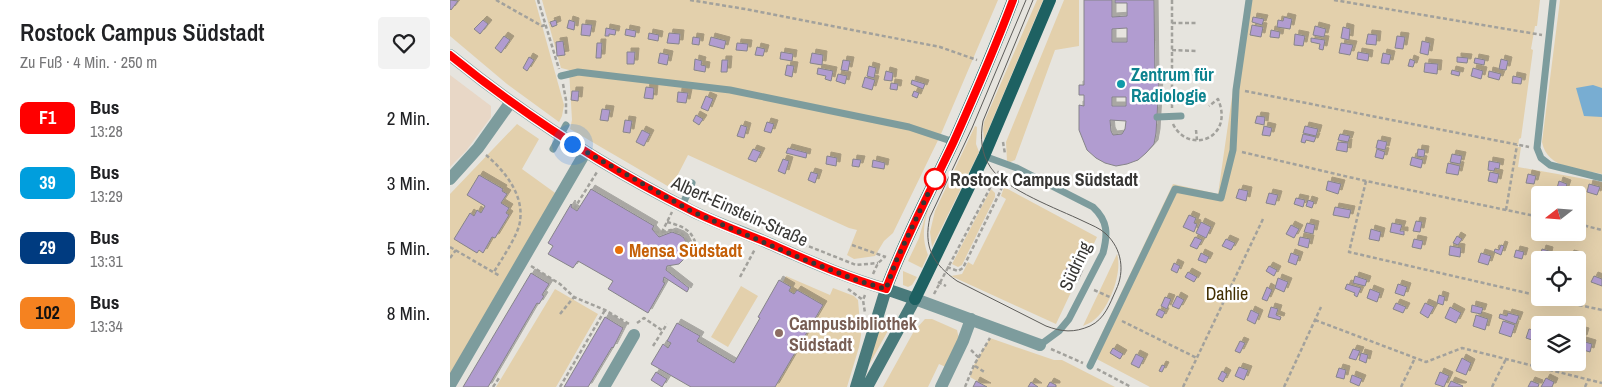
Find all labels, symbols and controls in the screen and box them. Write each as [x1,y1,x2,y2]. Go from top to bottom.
text: Rostock Campus Südstadt [20,16,265,48]
button: heart [378,17,430,69]
text: Zu Fuß · 4 Min. · 250 m [20,51,157,73]
place label: Zentrum für Radiologie [1131,62,1214,108]
marker: Zentrum für Radiologie [1115,78,1127,90]
text: Bus [90,94,119,120]
text: F1 [39,105,56,130]
text: 2 Min. [387,105,430,131]
text: 13:28 [90,120,123,142]
your location [560,132,585,157]
text: Bus [90,159,119,185]
place label: Rostock Campus Südstadt [950,167,1138,192]
marker: Rostock Campus Südstadt [924,168,946,190]
street label: Albert-Einstein-Straße [667,169,812,252]
text: 39 [39,170,56,195]
text: 3 Min. [387,170,430,196]
text: 13:29 [90,185,123,207]
north arrow [1531,186,1586,241]
map controls [1531,186,1586,371]
text: Bus [90,224,119,250]
text: 29 [39,235,56,260]
text: 5 Min. [387,235,430,261]
street label: Südring [1053,237,1098,295]
place label: Mensa Südstadt [629,238,742,263]
marker: Mensa Südstadt [613,244,625,256]
text: 13:31 [90,250,123,272]
button: locate [1531,251,1586,306]
park label: Dahlie [1206,281,1248,306]
text: Bus [90,289,119,315]
text: 102 [35,300,60,325]
text: 8 Min. [387,300,430,326]
place label: Campusbibliothek Südstadt [789,311,918,357]
text: 13:34 [90,315,123,337]
button: layers [1531,316,1586,371]
marker: Campusbibliothek Südstadt [773,327,785,339]

